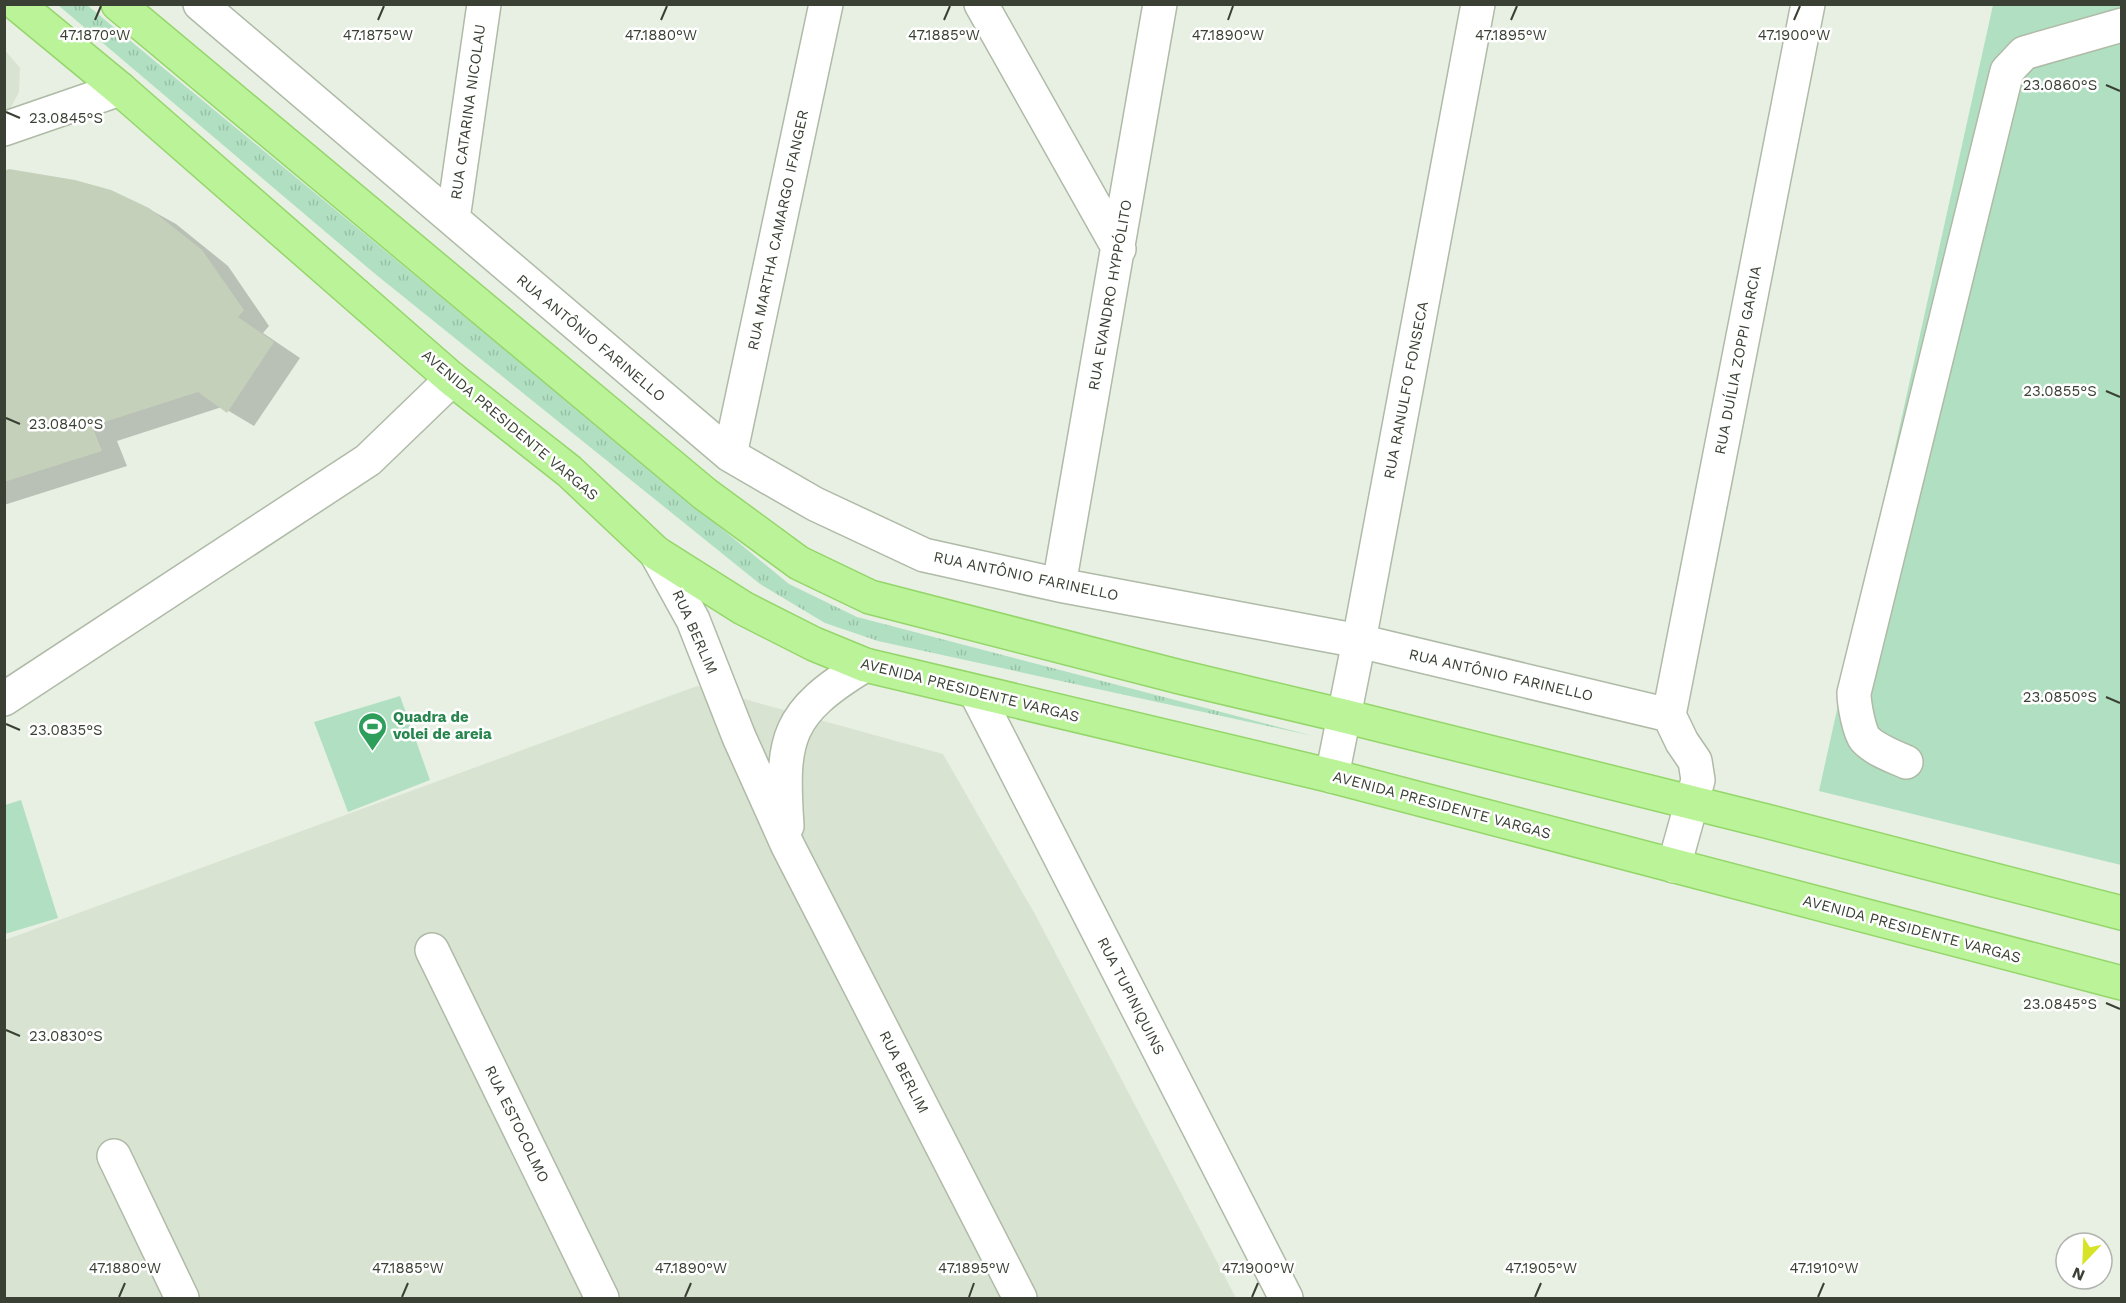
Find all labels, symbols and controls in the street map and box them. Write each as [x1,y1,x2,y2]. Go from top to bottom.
street label: RUA CATARINA NICOLAU [447,23,489,201]
text: 47.1870°W [60,26,130,44]
text: 47.1875°W [343,26,413,44]
text: 47.1880°W [625,26,697,44]
text: 47.1885°W [908,26,980,44]
text: 47.1890°W [1192,26,1264,44]
text: 47.1895°W [1475,26,1547,44]
text: 47.1900°W [1758,26,1830,44]
text: 23.0860°S [2023,76,2097,94]
street label: RUA MARTHA CAMARGO IFANGER [744,108,812,352]
text: 23.0845°S [29,109,103,127]
street label: RUA EVANDRO HYPPÓLITO [1083,198,1136,392]
street label: RUA DUÍLIA ZOPPI GARCIA [1711,264,1765,456]
street label: RUA ANTÔNIO FARINELLO [513,270,670,405]
street label: RUA RANULFO FONSECA [1380,299,1432,480]
street label: AVENIDA PRESIDENTE VARGAS [418,346,602,504]
text: 23.0855°S [2023,382,2097,400]
text: 23.0840°S [29,415,103,433]
street label: RUA ANTÔNIO FARINELLO [932,547,1120,604]
street label: RUA BERLIM [668,587,722,677]
street label: RUA ANTÔNIO FARINELLO [1407,644,1595,705]
street label: AVENIDA PRESIDENTE VARGAS [859,654,1081,726]
text: 23.0850°S [2023,688,2097,706]
place label: Quadra de volei de areia [392,708,492,743]
sports icon: Quadra de volei de areia [356,710,388,752]
text: 23.0835°S [29,721,103,739]
street label: AVENIDA PRESIDENTE VARGAS [1331,767,1553,843]
street label: AVENIDA PRESIDENTE VARGAS [1801,891,2023,967]
street label: RUA TUPINIQUINS [1093,934,1169,1058]
text: 23.0845°S [2023,995,2097,1013]
text: 23.0830°S [29,1027,103,1045]
street label: RUA BERLIM [875,1028,933,1116]
street label: RUA ESTOCOLMO [481,1063,553,1185]
north arrow [2054,1231,2114,1291]
text: 47.1880°W [89,1259,161,1277]
text: 47.1885°W [372,1259,444,1277]
text: 47.1890°W [655,1259,727,1277]
text: 47.1895°W [938,1259,1010,1277]
text: 47.1900°W [1222,1259,1294,1277]
text: 47.1905°W [1505,1259,1577,1277]
text: 47.1910°W [1789,1259,1859,1277]
text: N [2069,1263,2088,1285]

